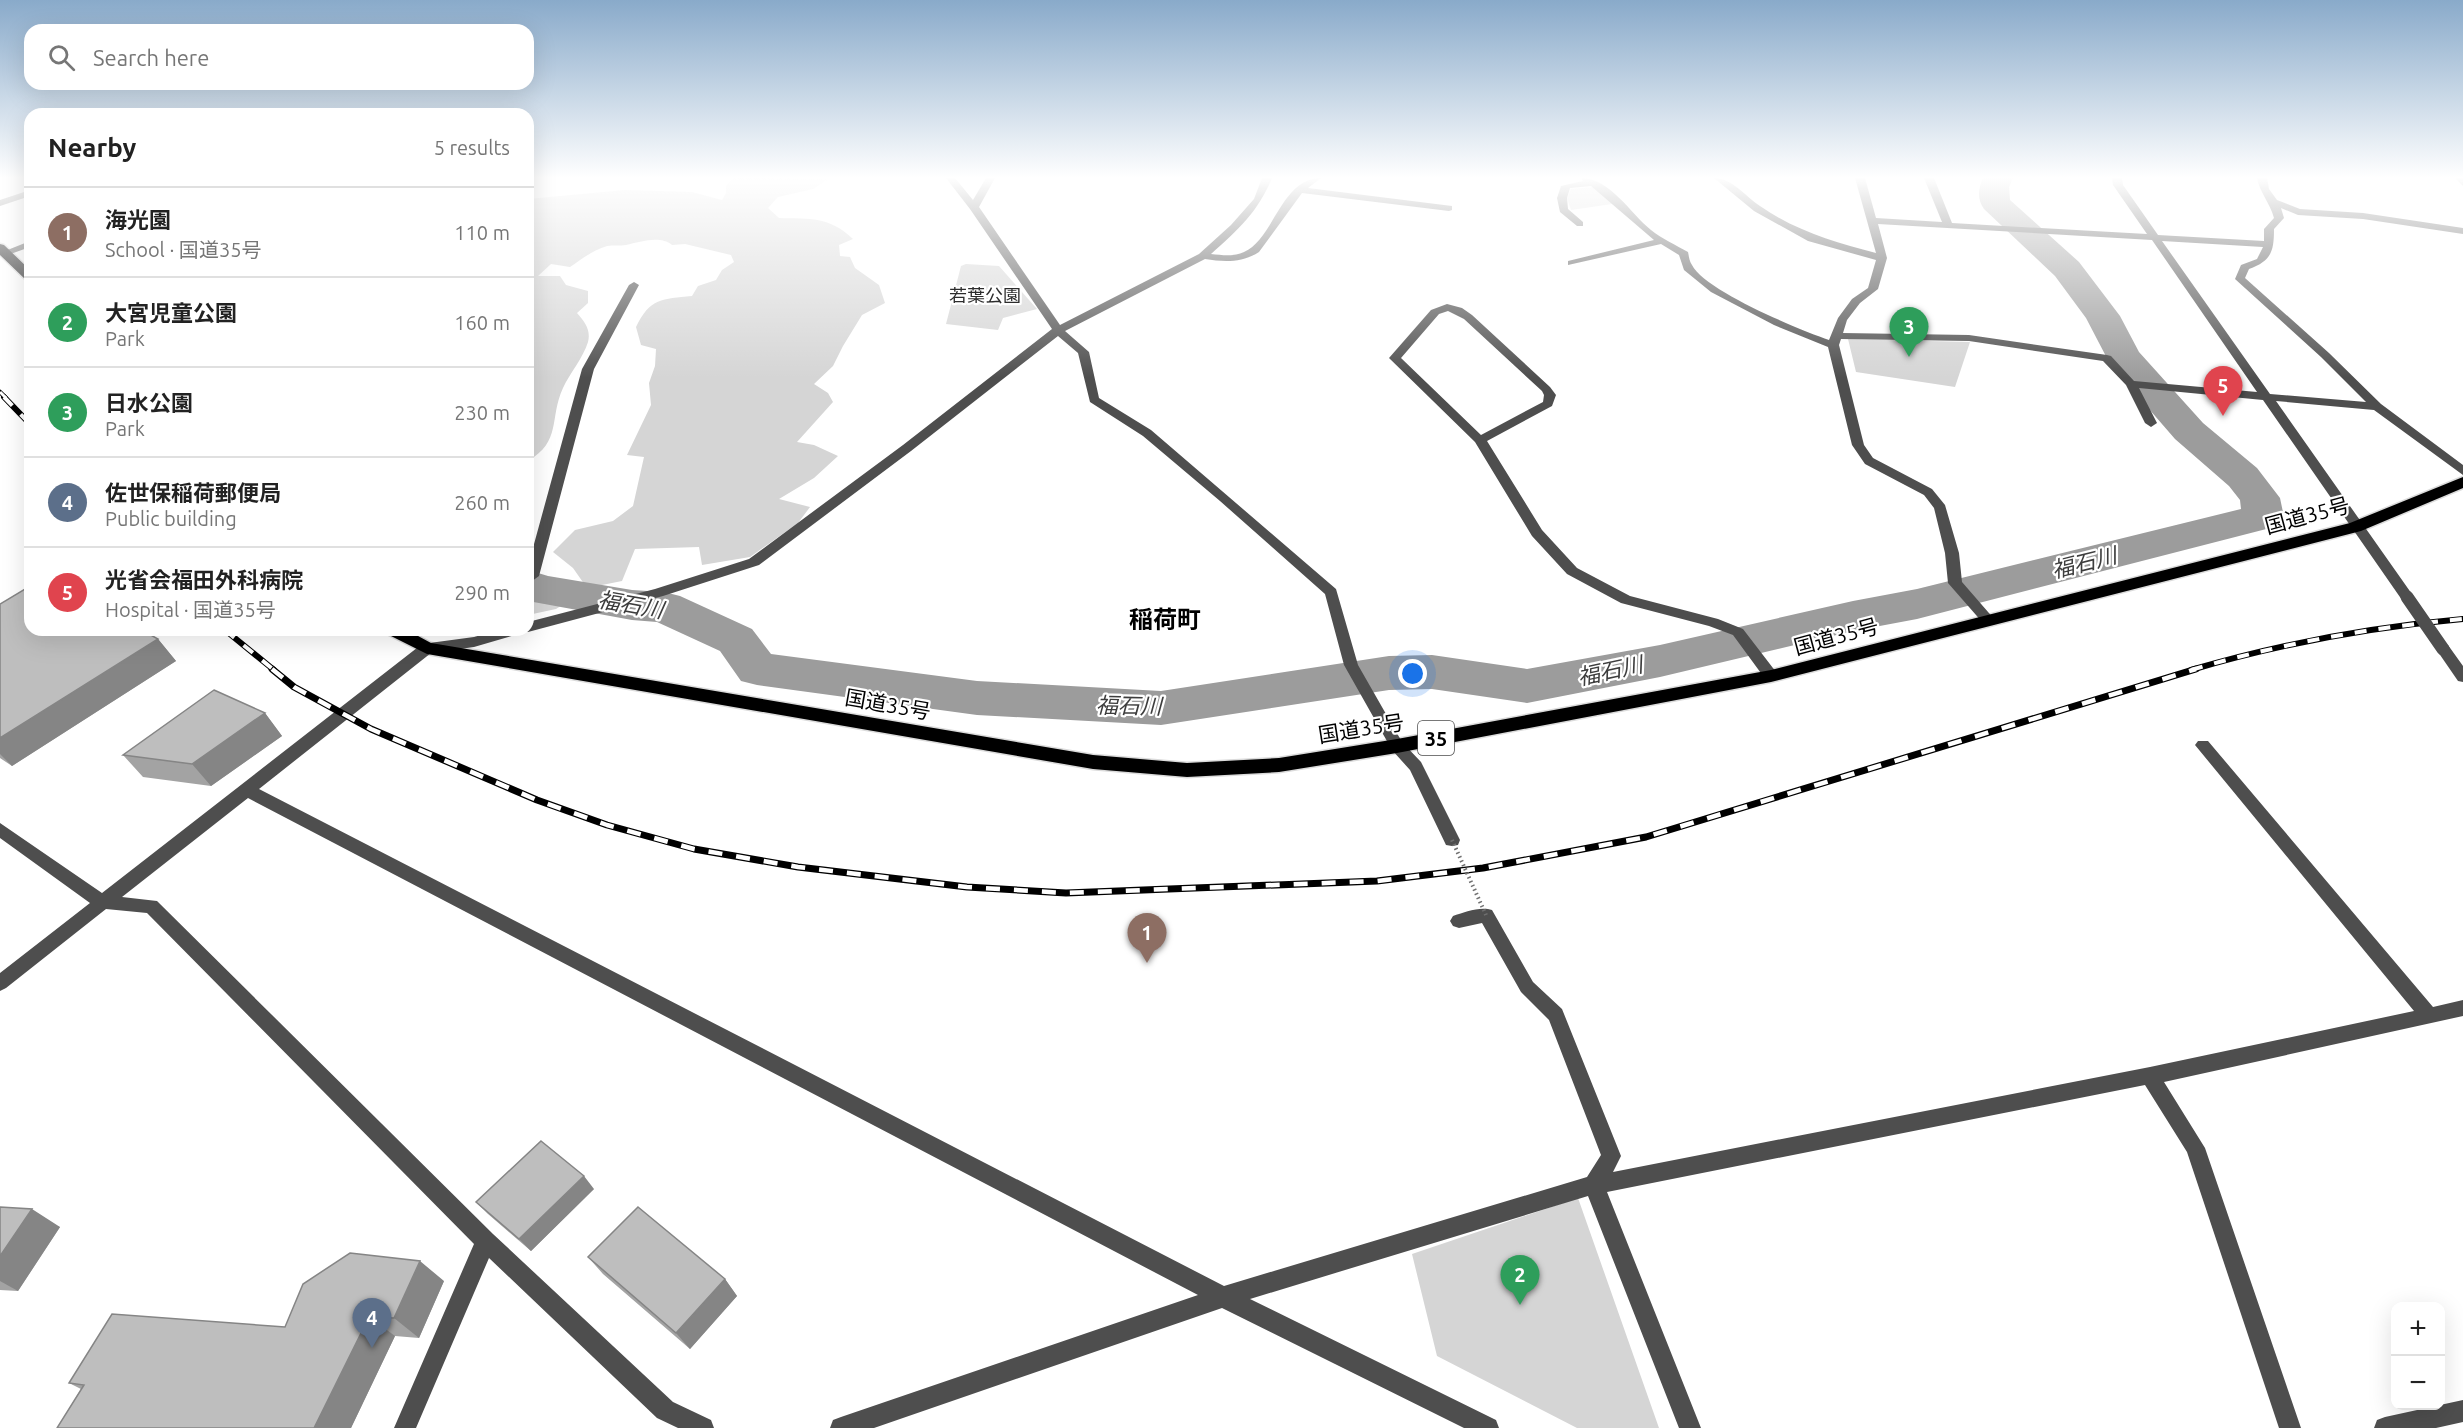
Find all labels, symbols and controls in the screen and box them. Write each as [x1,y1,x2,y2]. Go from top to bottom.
search box [24,24,534,90]
icon: search [45,41,78,74]
text: Search here [93,45,209,70]
text: Nearby [48,133,136,162]
text: 5 results [434,136,510,159]
text: 海光園 [105,207,171,232]
text: 1 [62,221,73,244]
text: 110 m [454,221,510,244]
text: School · 国道35号 [105,238,261,261]
park label: 若葉公園 [949,285,1021,305]
text: 大宮児童公園 [105,300,237,325]
pin: 3 [1890,308,1928,357]
text: 2 [62,311,73,334]
text: 160 m [454,311,510,334]
text: Park [105,327,145,350]
pin: 5 [2204,366,2242,416]
text: 日水公園 [105,390,193,415]
text: 3 [62,401,73,424]
text: 230 m [454,401,510,424]
text: Park [105,417,145,440]
text: 佐世保稲荷郵便局 [105,480,281,505]
text: 4 [62,491,73,514]
text: 260 m [454,491,510,514]
street label: 国道35号 [2262,492,2352,538]
text: Public building [105,507,237,530]
water label: 福石川 [2049,541,2121,582]
text: 光省会福田外科病院 [105,567,303,592]
text: 5 [62,581,73,604]
text: 290 m [454,581,510,604]
water label: 福石川 [596,586,668,622]
text: Hospital · 国道35号 [105,598,276,621]
district label: 稲荷町 [1129,606,1201,633]
street label: 国道35号 [1791,613,1881,659]
water label: 福石川 [1575,650,1647,689]
your location [1398,659,1427,688]
street label: 国道35号 [843,685,933,723]
water label: 福石川 [1096,692,1164,718]
street label: 国道35号 [1316,709,1406,747]
road number: 35 [1418,721,1454,755]
pin: 1 [1128,914,1166,963]
pin: 2 [1500,1256,1540,1305]
pin: 4 [352,1298,392,1348]
map controls [2391,1302,2445,1410]
button: + [2391,1302,2445,1356]
button: − [2391,1356,2445,1410]

